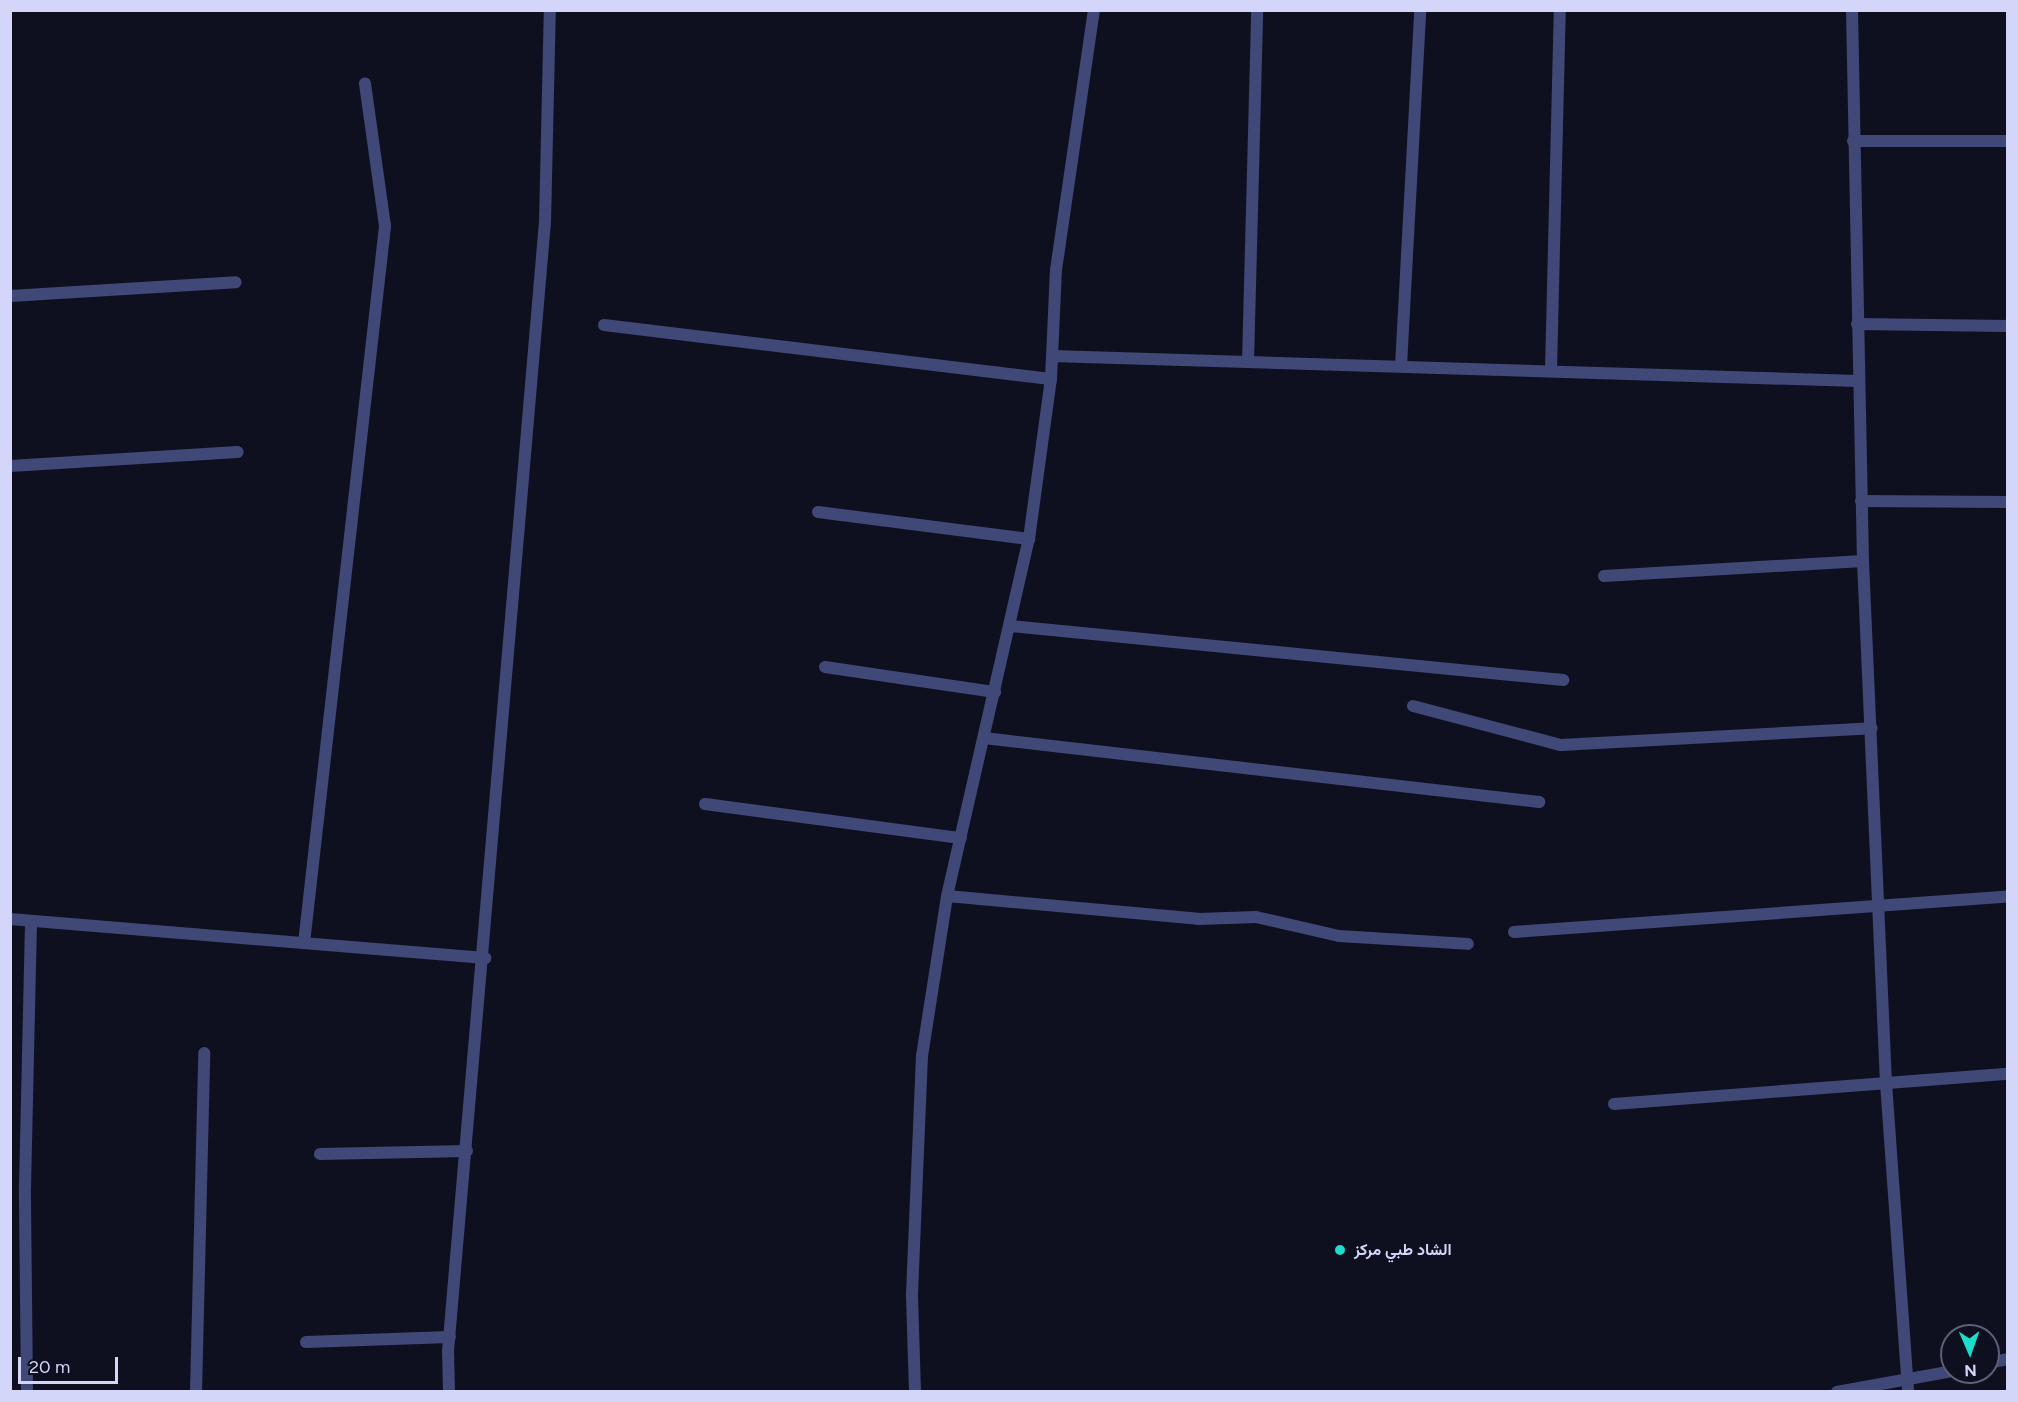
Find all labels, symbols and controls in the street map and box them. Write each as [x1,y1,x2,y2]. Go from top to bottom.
place label: الشاد طبي مرکز [1354,1240,1452,1260]
marker: الشاد طبي مرکز [1331,1241,1349,1259]
north arrow [1940,1324,2000,1384]
scale bar [21,1345,122,1383]
text: 20 m [29,1356,70,1378]
text: N [1964,1361,1977,1380]

